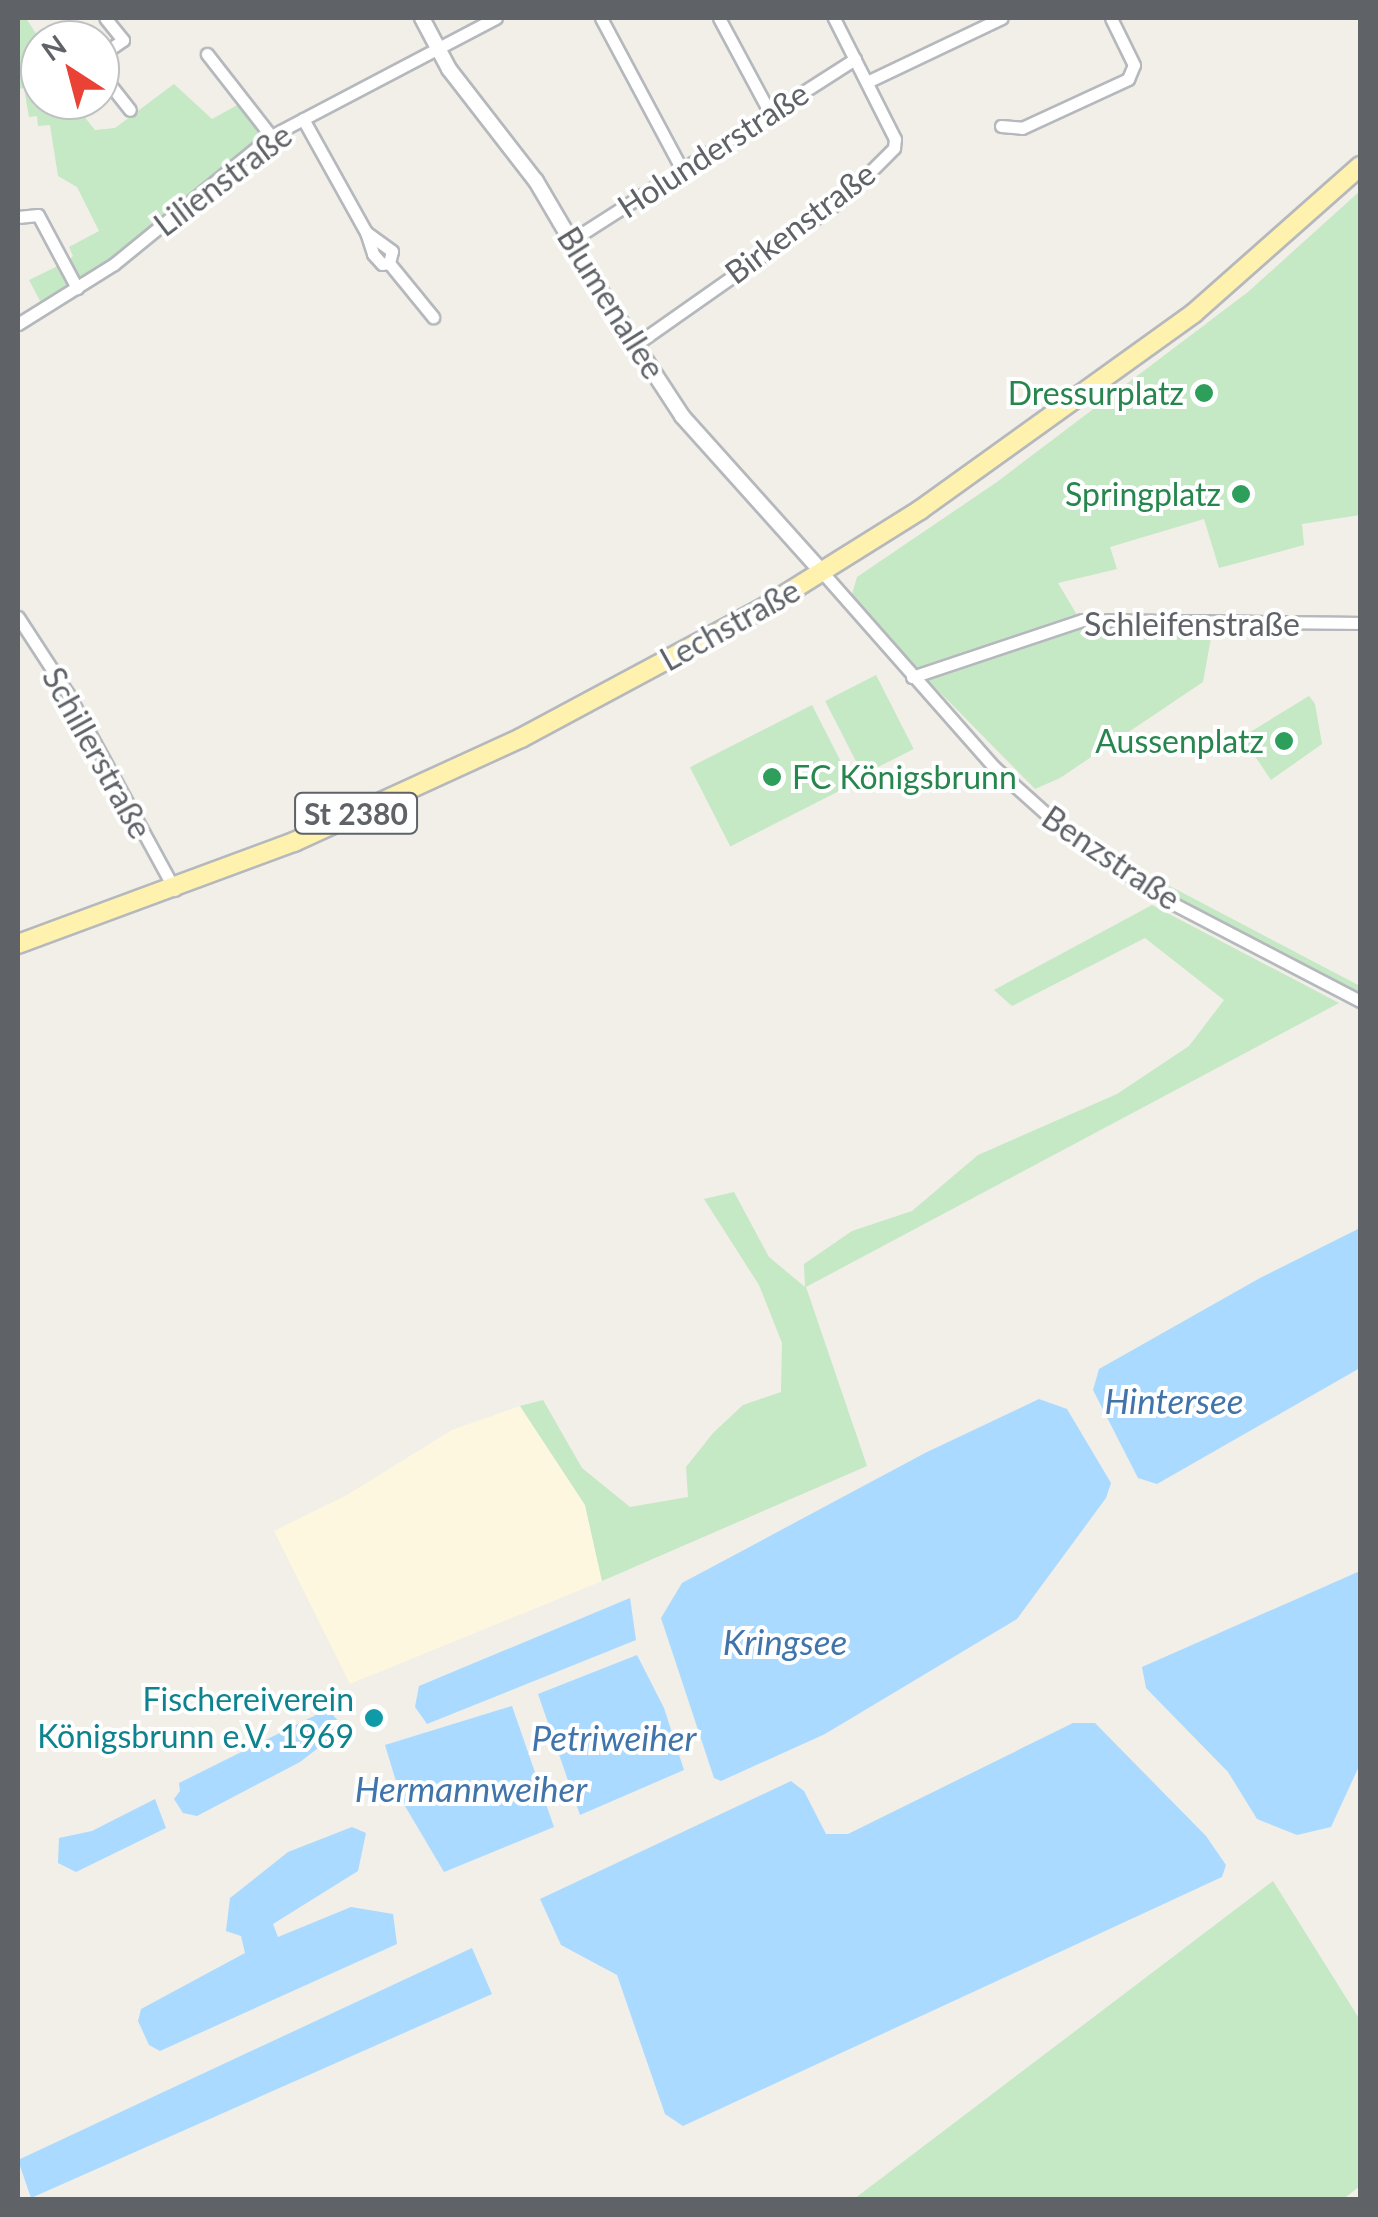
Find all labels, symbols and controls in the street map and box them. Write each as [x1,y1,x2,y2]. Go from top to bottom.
north arrow [20,20,120,120]
text: N [35,27,72,67]
street label: Holunderstraße [610,74,816,226]
street label: Lilienstraße [147,116,299,244]
street label: Birkenstraße [717,154,883,292]
street label: Blumenallee [549,220,673,386]
place label: Dressurplatz [1008,374,1184,412]
marker: Dressurplatz [1193,382,1215,404]
place label: Springplatz [1065,475,1221,513]
marker: Springplatz [1230,483,1252,505]
street label: Lechstraße [654,571,806,679]
street label: Schleifenstraße [1084,605,1300,643]
street label: Schillerstraße [34,661,160,845]
place label: Aussenplatz [1095,722,1264,760]
marker: Aussenplatz [1273,730,1295,752]
place label: FC Königsbrunn [792,758,1017,796]
marker: FC Königsbrunn [761,766,783,788]
road number: St 2380 [294,788,418,838]
street label: Benzstraße [1035,798,1187,918]
water label: Hintersee [1104,1379,1244,1421]
water label: Kringsee [723,1620,847,1662]
place label: Fischereiverein Königsbrunn e.V. 1969 [37,1681,354,1756]
marker: Fischereiverein Königsbrunn e.V. 1969 [363,1707,385,1729]
water label: Petriweiher [532,1716,696,1758]
water label: Hermannweiher [355,1767,587,1809]

